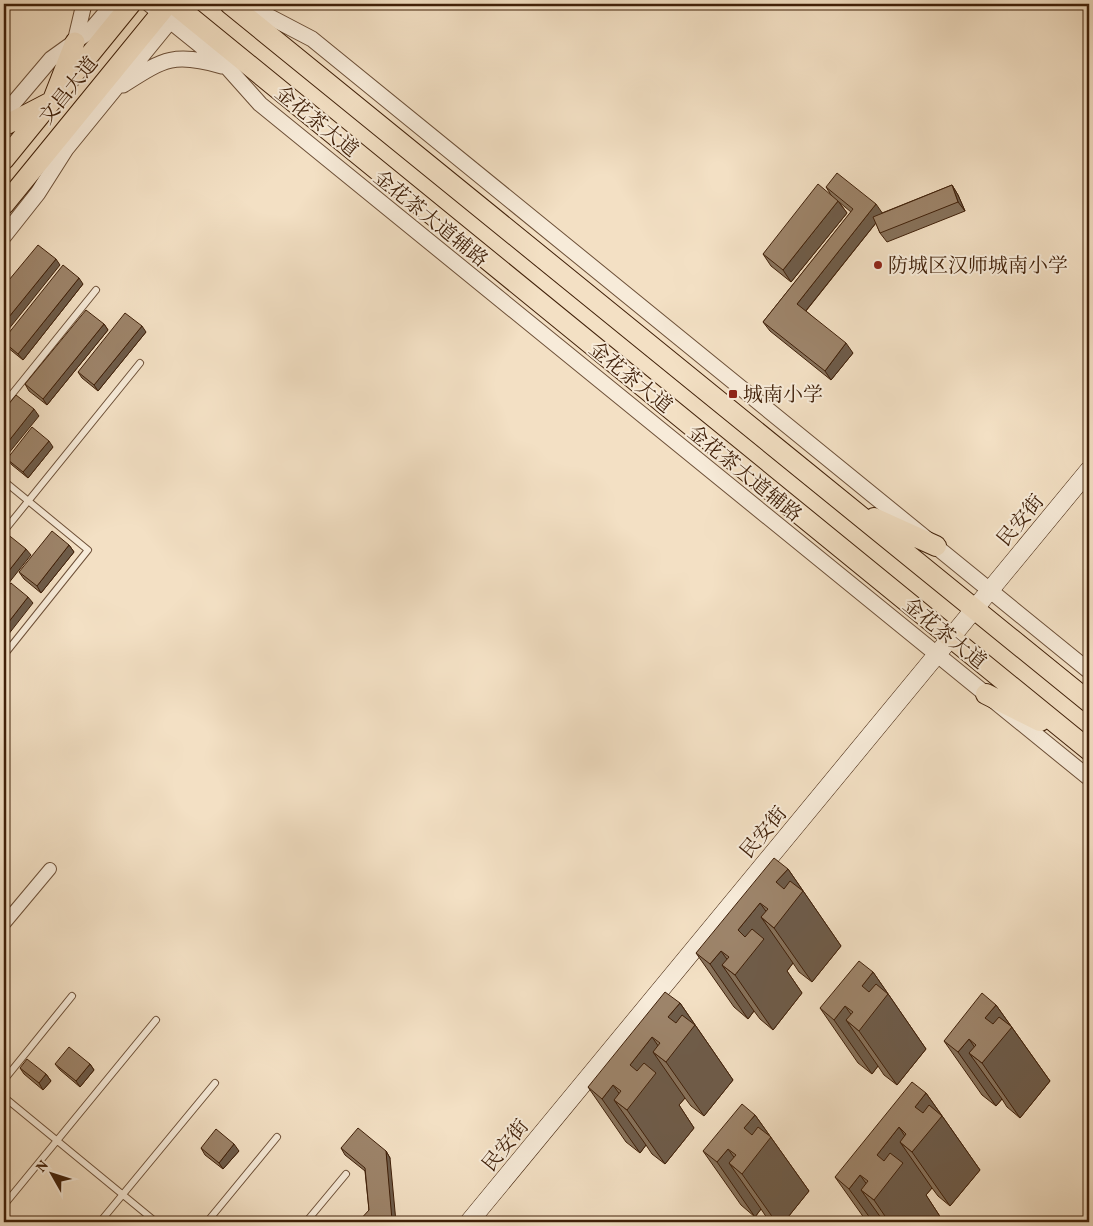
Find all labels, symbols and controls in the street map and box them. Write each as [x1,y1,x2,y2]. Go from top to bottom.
street label: 文昌大道 [34,51,106,131]
street label: 金花茶大道 [268,80,363,165]
street label: 金花茶大道辅路 [367,165,493,274]
place label: 防城区汉师城南小学 [888,253,1068,281]
marker: 防城区汉师城南小学 [872,259,884,271]
street label: 金花茶大道 [582,336,677,421]
place label: 城南小学 [743,382,823,410]
marker: 城南小学 [727,388,739,400]
street label: 金花茶大道辅路 [681,420,807,529]
street label: 民安街 [992,489,1052,553]
street label: 金花茶大道 [896,592,991,677]
street label: 民安街 [735,801,795,865]
street label: 民安街 [477,1114,536,1178]
north arrow [28,1148,78,1198]
text: N [32,1157,54,1177]

